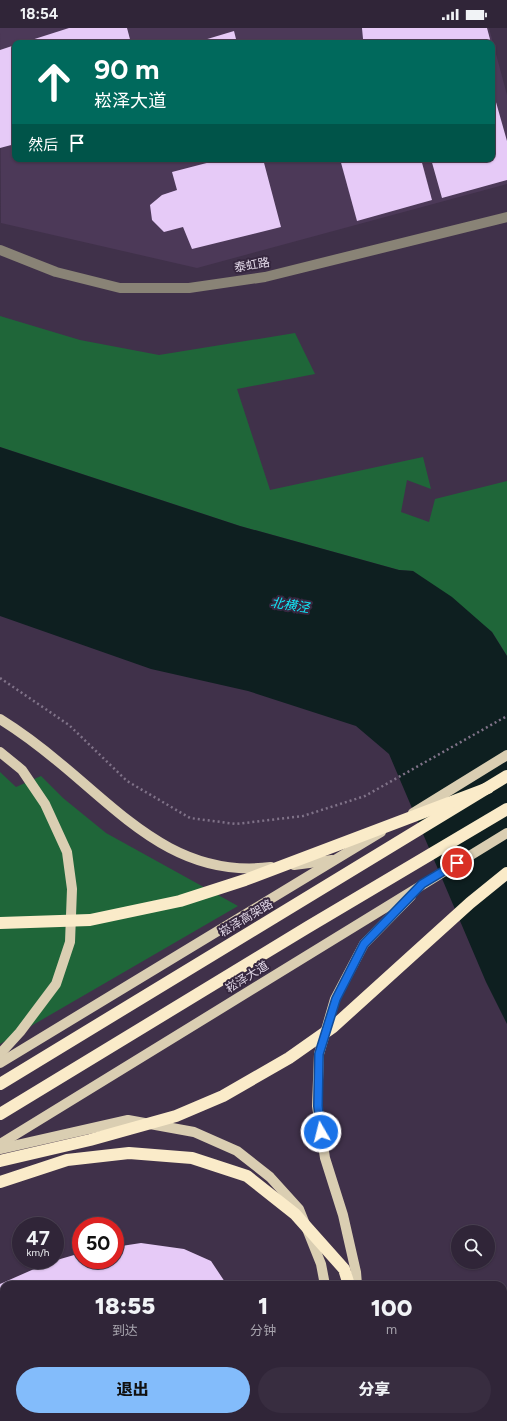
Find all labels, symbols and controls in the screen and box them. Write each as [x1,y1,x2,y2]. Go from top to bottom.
text: 18:54 [20,5,58,23]
text: 90 m [94,52,159,86]
icon: ahead [28,56,80,108]
text: 崧泽大道 [94,90,166,112]
icon: arrive [66,132,88,154]
text: 然后 [28,136,58,154]
street label: 泰虹路 [233,255,271,275]
water label: 北横泾 [270,595,312,616]
pin [440,846,474,880]
icon: arrive [446,852,468,874]
street label: 崧泽高架路 [217,897,275,939]
street label: 崧泽大道 [223,958,271,996]
position arrow [300,1111,342,1153]
speed limit sign: 50 [72,1217,124,1269]
map controls [451,1225,495,1269]
button: search [451,1225,495,1269]
text: 47 [26,1226,50,1250]
text: km/h [27,1246,49,1259]
text: 18:55 [95,1291,155,1320]
text: 1 [258,1291,268,1320]
text: 100 [371,1293,412,1322]
text: m [386,1322,397,1337]
text: 到达 [112,1323,138,1338]
text: 分钟 [250,1323,276,1338]
button: 退出 [16,1367,250,1413]
button: 分享 [258,1367,491,1413]

